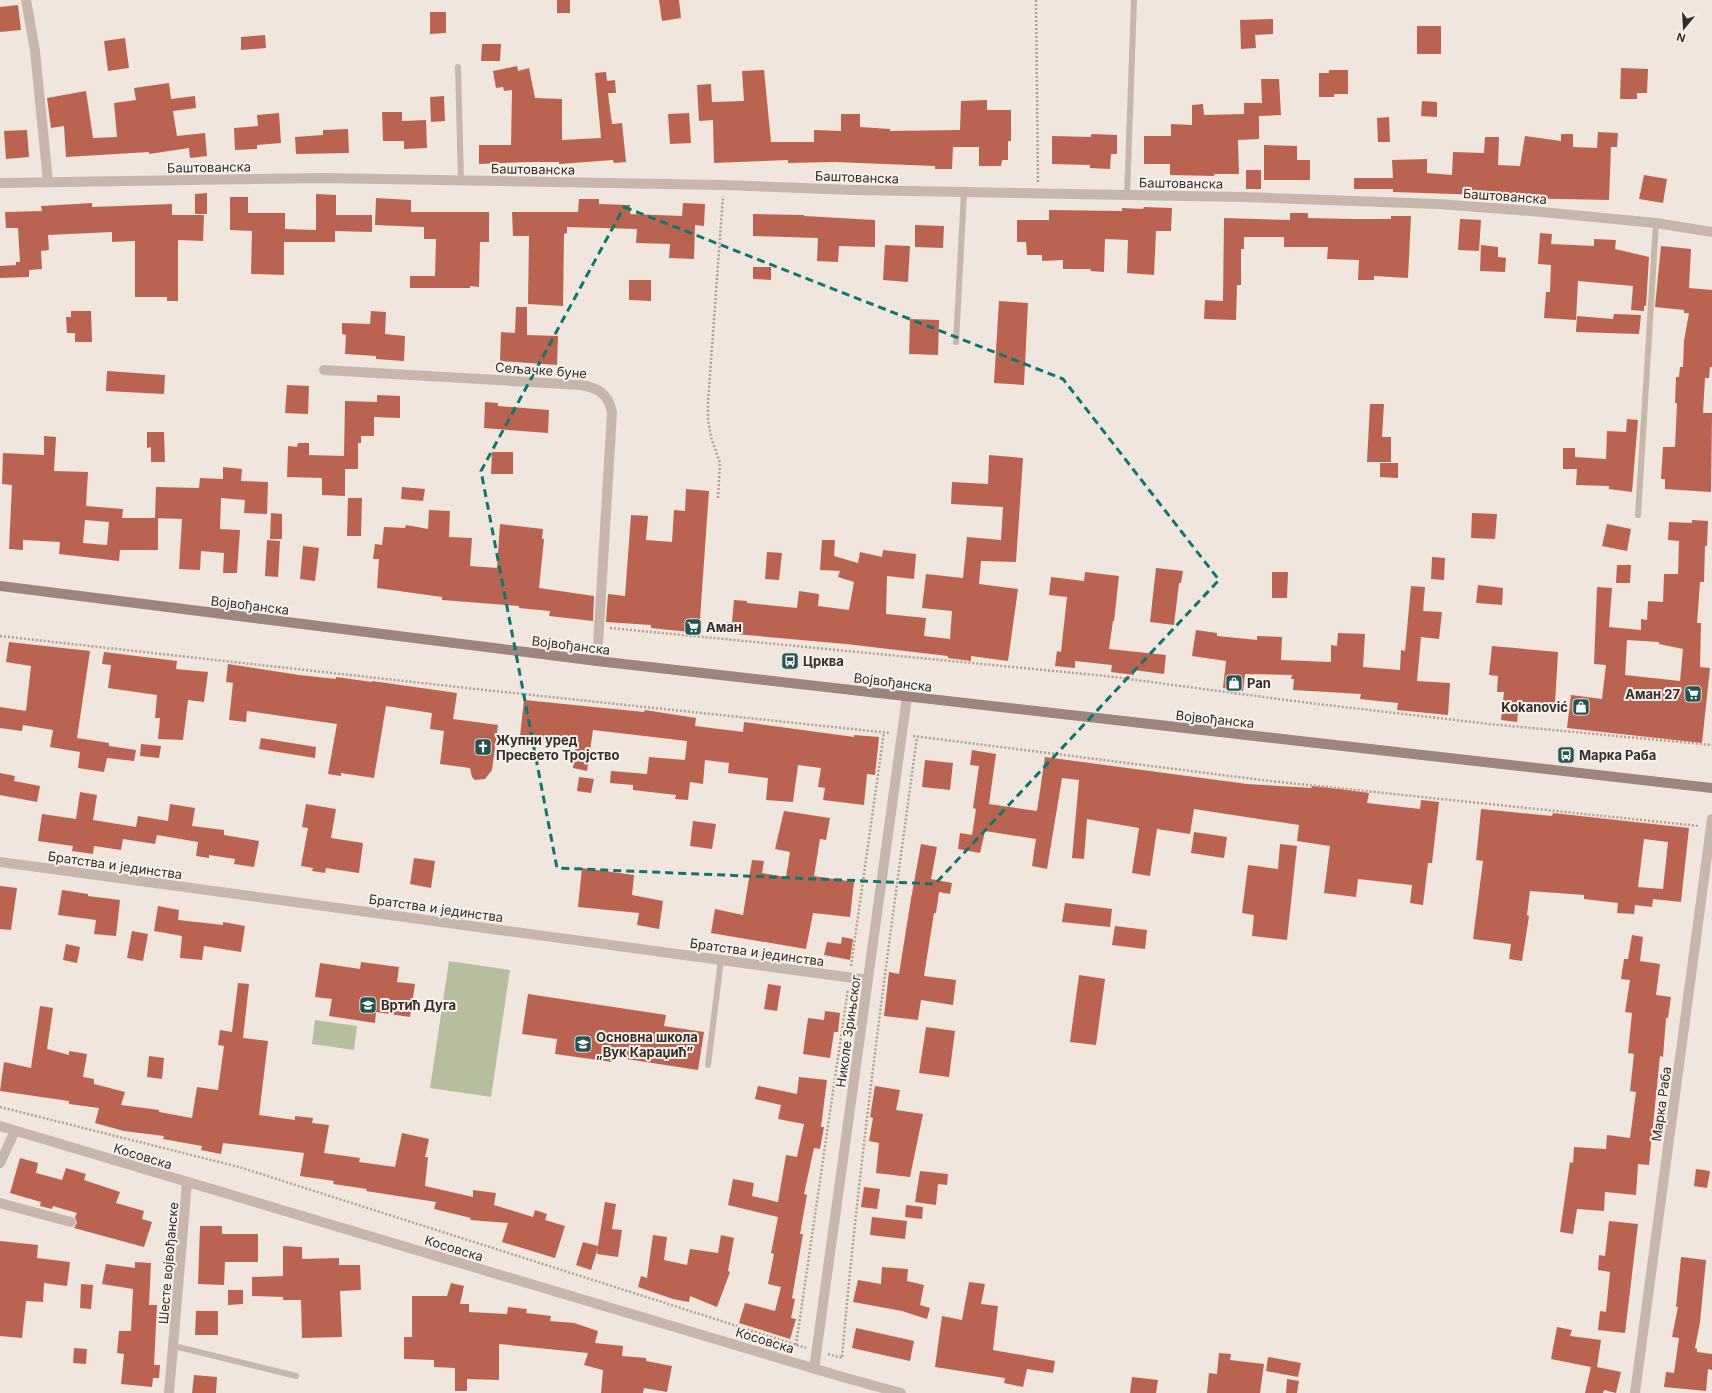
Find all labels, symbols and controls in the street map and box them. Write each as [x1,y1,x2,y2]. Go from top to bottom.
north arrow [1664,8,1704,48]
text: N [1675,30,1687,45]
street label: Баштованска [167,158,251,176]
street label: Баштованска [491,160,575,178]
street label: Баштованска [815,168,899,186]
street label: Баштованска [1139,174,1223,192]
street label: Баштованска [1462,185,1548,207]
street label: Сељачке буне [494,359,588,381]
street label: Војвођанска [210,592,290,618]
supermarket icon: Аман [683,617,703,637]
place label: Аман [706,619,742,635]
street label: Војвођанска [531,632,611,658]
bus stop icon: Црква [780,651,800,671]
place label: Црква [803,653,844,669]
street label: Војвођанска [853,669,933,695]
shop icon: Pan [1224,673,1244,693]
place label: Pan [1247,675,1271,691]
supermarket icon: Аман 27 [1683,684,1703,704]
place label: Аман 27 [1625,686,1680,702]
shop icon: Kokanović [1571,697,1591,717]
place label: Kokanović [1501,699,1568,715]
street label: Војвођанска [1175,707,1255,731]
place label: Жупни уред Пресвето Тројство [496,732,619,763]
church icon: Жупни уред Пресвето Тројство [473,737,493,757]
bus stop icon: Марка Раба [1556,745,1576,765]
place label: Марка Раба [1579,747,1656,763]
street label: Братства и јединства [47,848,183,882]
street label: Братства и јединства [368,891,504,925]
street label: Братства и јединства [689,935,825,969]
street label: Николе Зрињског [832,973,864,1088]
school or university icon: Вртић Дуга [358,995,378,1015]
place label: Вртић Дуга [381,997,456,1013]
place label: Основна школа „Вук Караџић” [596,1029,698,1060]
school or university icon: Основна школа „Вук Караџић” [573,1034,593,1054]
street label: Марка Раба [1648,1065,1674,1143]
street label: Косовска [112,1140,174,1172]
street label: Шесте војвођанске [155,1201,181,1325]
street label: Косовска [423,1232,485,1264]
street label: Косовска [734,1324,796,1356]

